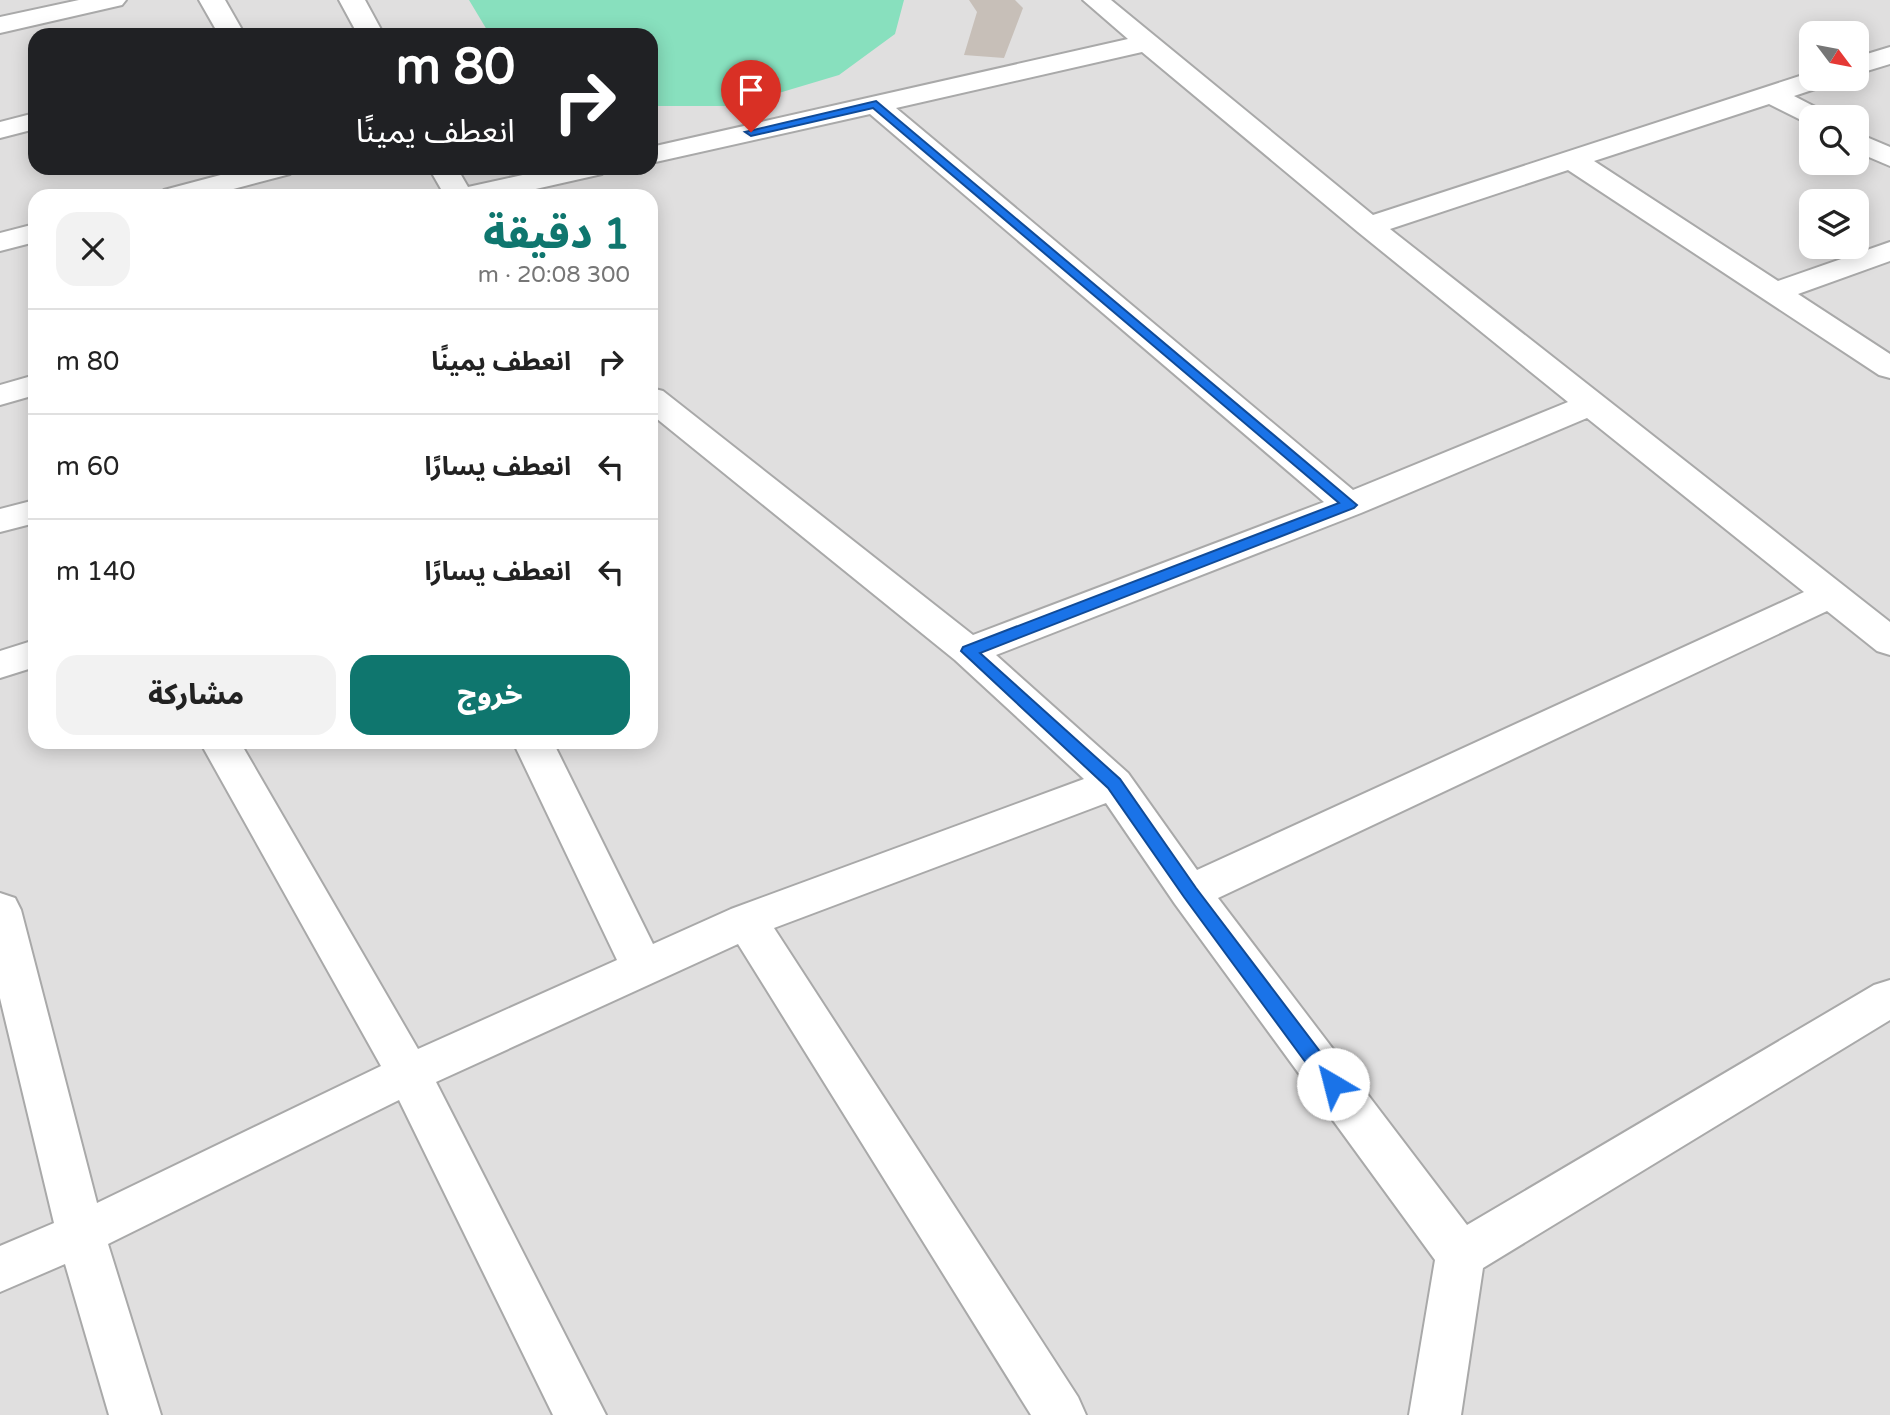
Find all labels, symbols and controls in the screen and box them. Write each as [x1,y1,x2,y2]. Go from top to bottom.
north arrow [1799,21,1869,91]
map controls [1799,21,1869,259]
text: 80 m [396,38,515,97]
icon: right [539,56,630,147]
pin [721,60,781,132]
icon: arrive [732,71,770,109]
button: search [1799,105,1869,175]
text: انعطف يمينًا [356,113,515,151]
button: layers [1799,189,1869,259]
text: 1 دقيقة [483,209,630,260]
button: close [56,212,130,286]
text: 300 m · 20:08 [478,261,630,289]
icon: right [592,343,630,381]
text: 80 m [56,346,119,377]
text: انعطف يمينًا [431,346,571,377]
icon: left [592,448,630,486]
text: 60 m [56,451,119,482]
text: انعطف يسارًا [425,451,571,482]
icon: left [592,553,630,591]
text: 140 m [56,556,136,587]
text: انعطف يسارًا [425,556,571,587]
button: مشاركة [56,655,336,735]
button: خروج [350,655,630,735]
position arrow [1296,1047,1370,1121]

